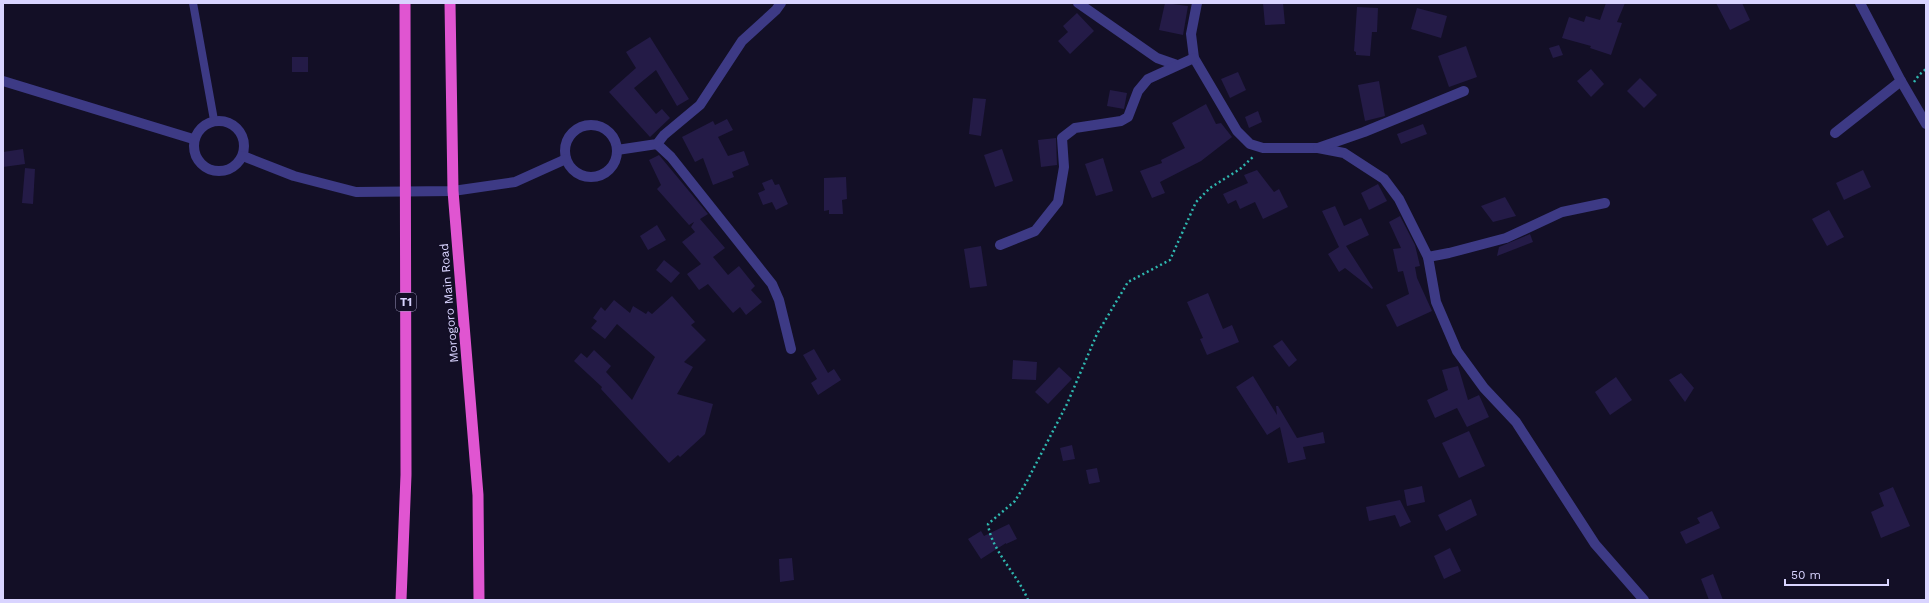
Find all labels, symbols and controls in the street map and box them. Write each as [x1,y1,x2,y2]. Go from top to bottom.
street label: Morogoro Main Road [437,243,461,363]
road number: T1 [396,293,416,311]
scale bar [1785,561,1888,587]
text: 50 m [1791,568,1821,582]

